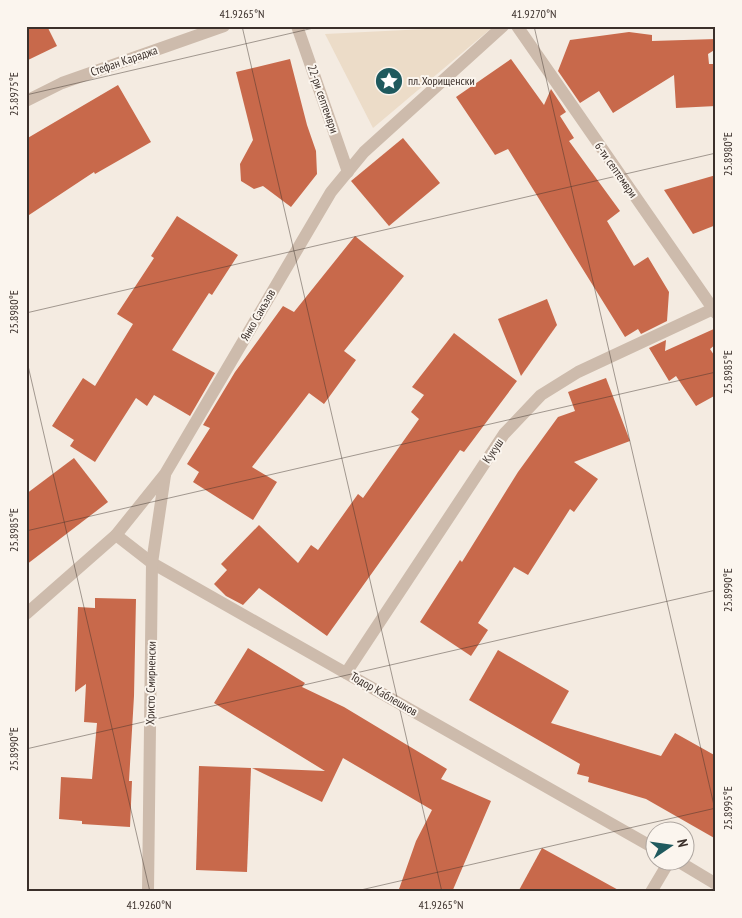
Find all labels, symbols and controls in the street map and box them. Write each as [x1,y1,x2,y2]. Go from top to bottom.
text: 41.9265°N [219,6,265,21]
text: 41.9270°N [511,6,557,21]
street label: Стефан Караджа [88,42,159,79]
street label: 22-ри септември [305,62,342,135]
place icon: пл. Хорищенски [374,66,404,96]
text: 25.8975°E [6,72,21,116]
place label: пл. Хорищенски [408,73,475,88]
text: 25.8980°E [720,132,735,176]
street label: 6-ти септември [592,139,641,201]
street label: Янко Сакъзов [237,286,278,343]
text: 25.8980°E [6,290,21,334]
text: 25.8985°E [720,350,735,394]
street label: Кукуш [479,435,506,466]
text: 25.8985°E [6,508,21,552]
text: 25.8990°E [720,568,735,612]
street label: Христо Смирненски [142,641,159,725]
street label: Тодор Каблешков [348,668,421,719]
text: 25.8990°E [6,727,21,771]
text: 25.8995°E [720,786,735,830]
north arrow [644,820,694,870]
text: N [673,837,692,849]
text: 41.9260°N [126,897,172,912]
text: 41.9265°N [418,897,464,912]

